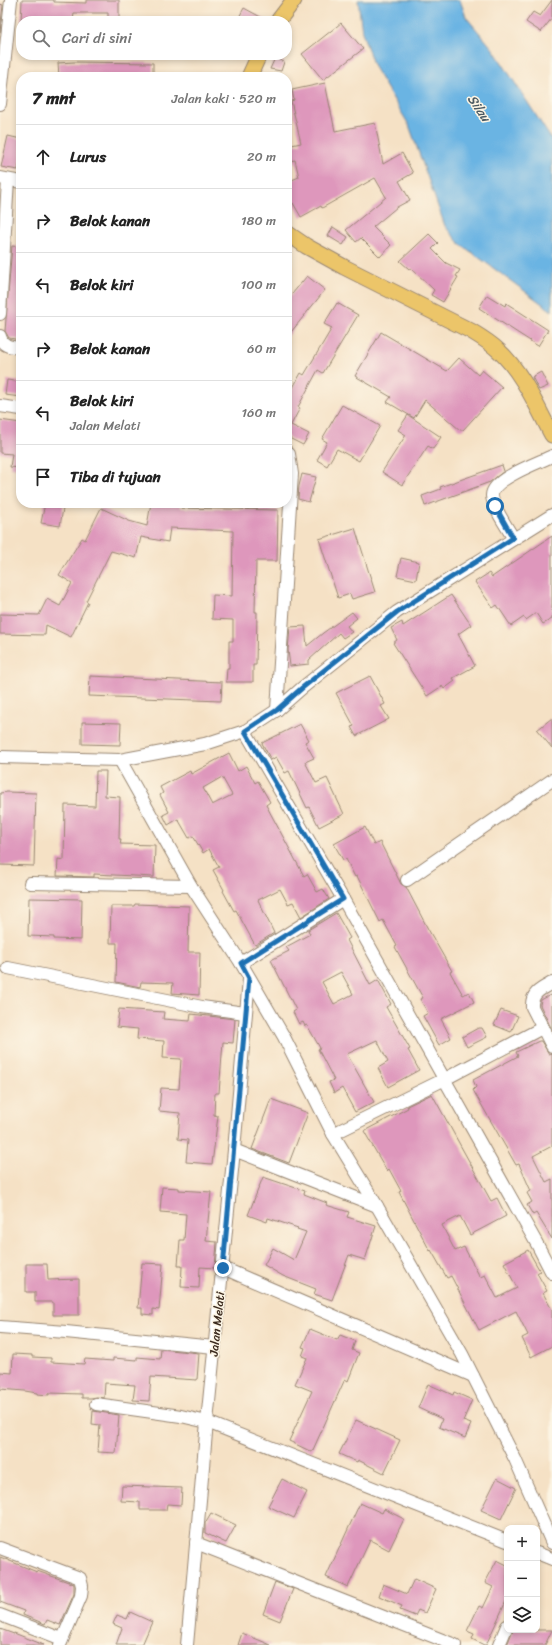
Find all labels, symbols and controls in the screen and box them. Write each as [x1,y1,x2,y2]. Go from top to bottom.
search box [16,16,292,60]
text: Cari di sini [62,25,132,51]
icon: search [30,27,52,49]
text: 7 mnt [32,83,75,113]
text: Jalan kaki · 520 m [172,87,276,110]
water label: Silau [461,90,498,128]
text: Lurus [70,144,106,170]
text: 20 m [247,145,276,168]
icon: ahead [32,146,54,168]
text: Belok kanan [70,208,150,234]
text: 180 m [241,209,276,232]
icon: right [32,210,54,232]
text: Belok kiri [70,272,133,298]
text: 100 m [241,273,276,296]
icon: left [32,274,54,296]
text: Belok kanan [70,336,150,362]
text: 60 m [247,337,276,360]
icon: right [32,338,54,360]
text: Belok kiri [70,388,133,414]
text: 160 m [241,401,276,424]
icon: left [32,402,54,424]
text: Jalan Melati [70,414,140,437]
text: Tiba di tujuan [70,464,161,490]
icon: arrive [32,466,54,488]
route start [486,497,504,515]
route end [214,1259,232,1277]
street label: Jalan Melati [203,1290,231,1358]
map controls [504,1525,540,1633]
button: + [504,1525,540,1561]
button: − [504,1561,540,1597]
button: layers [504,1597,540,1633]

